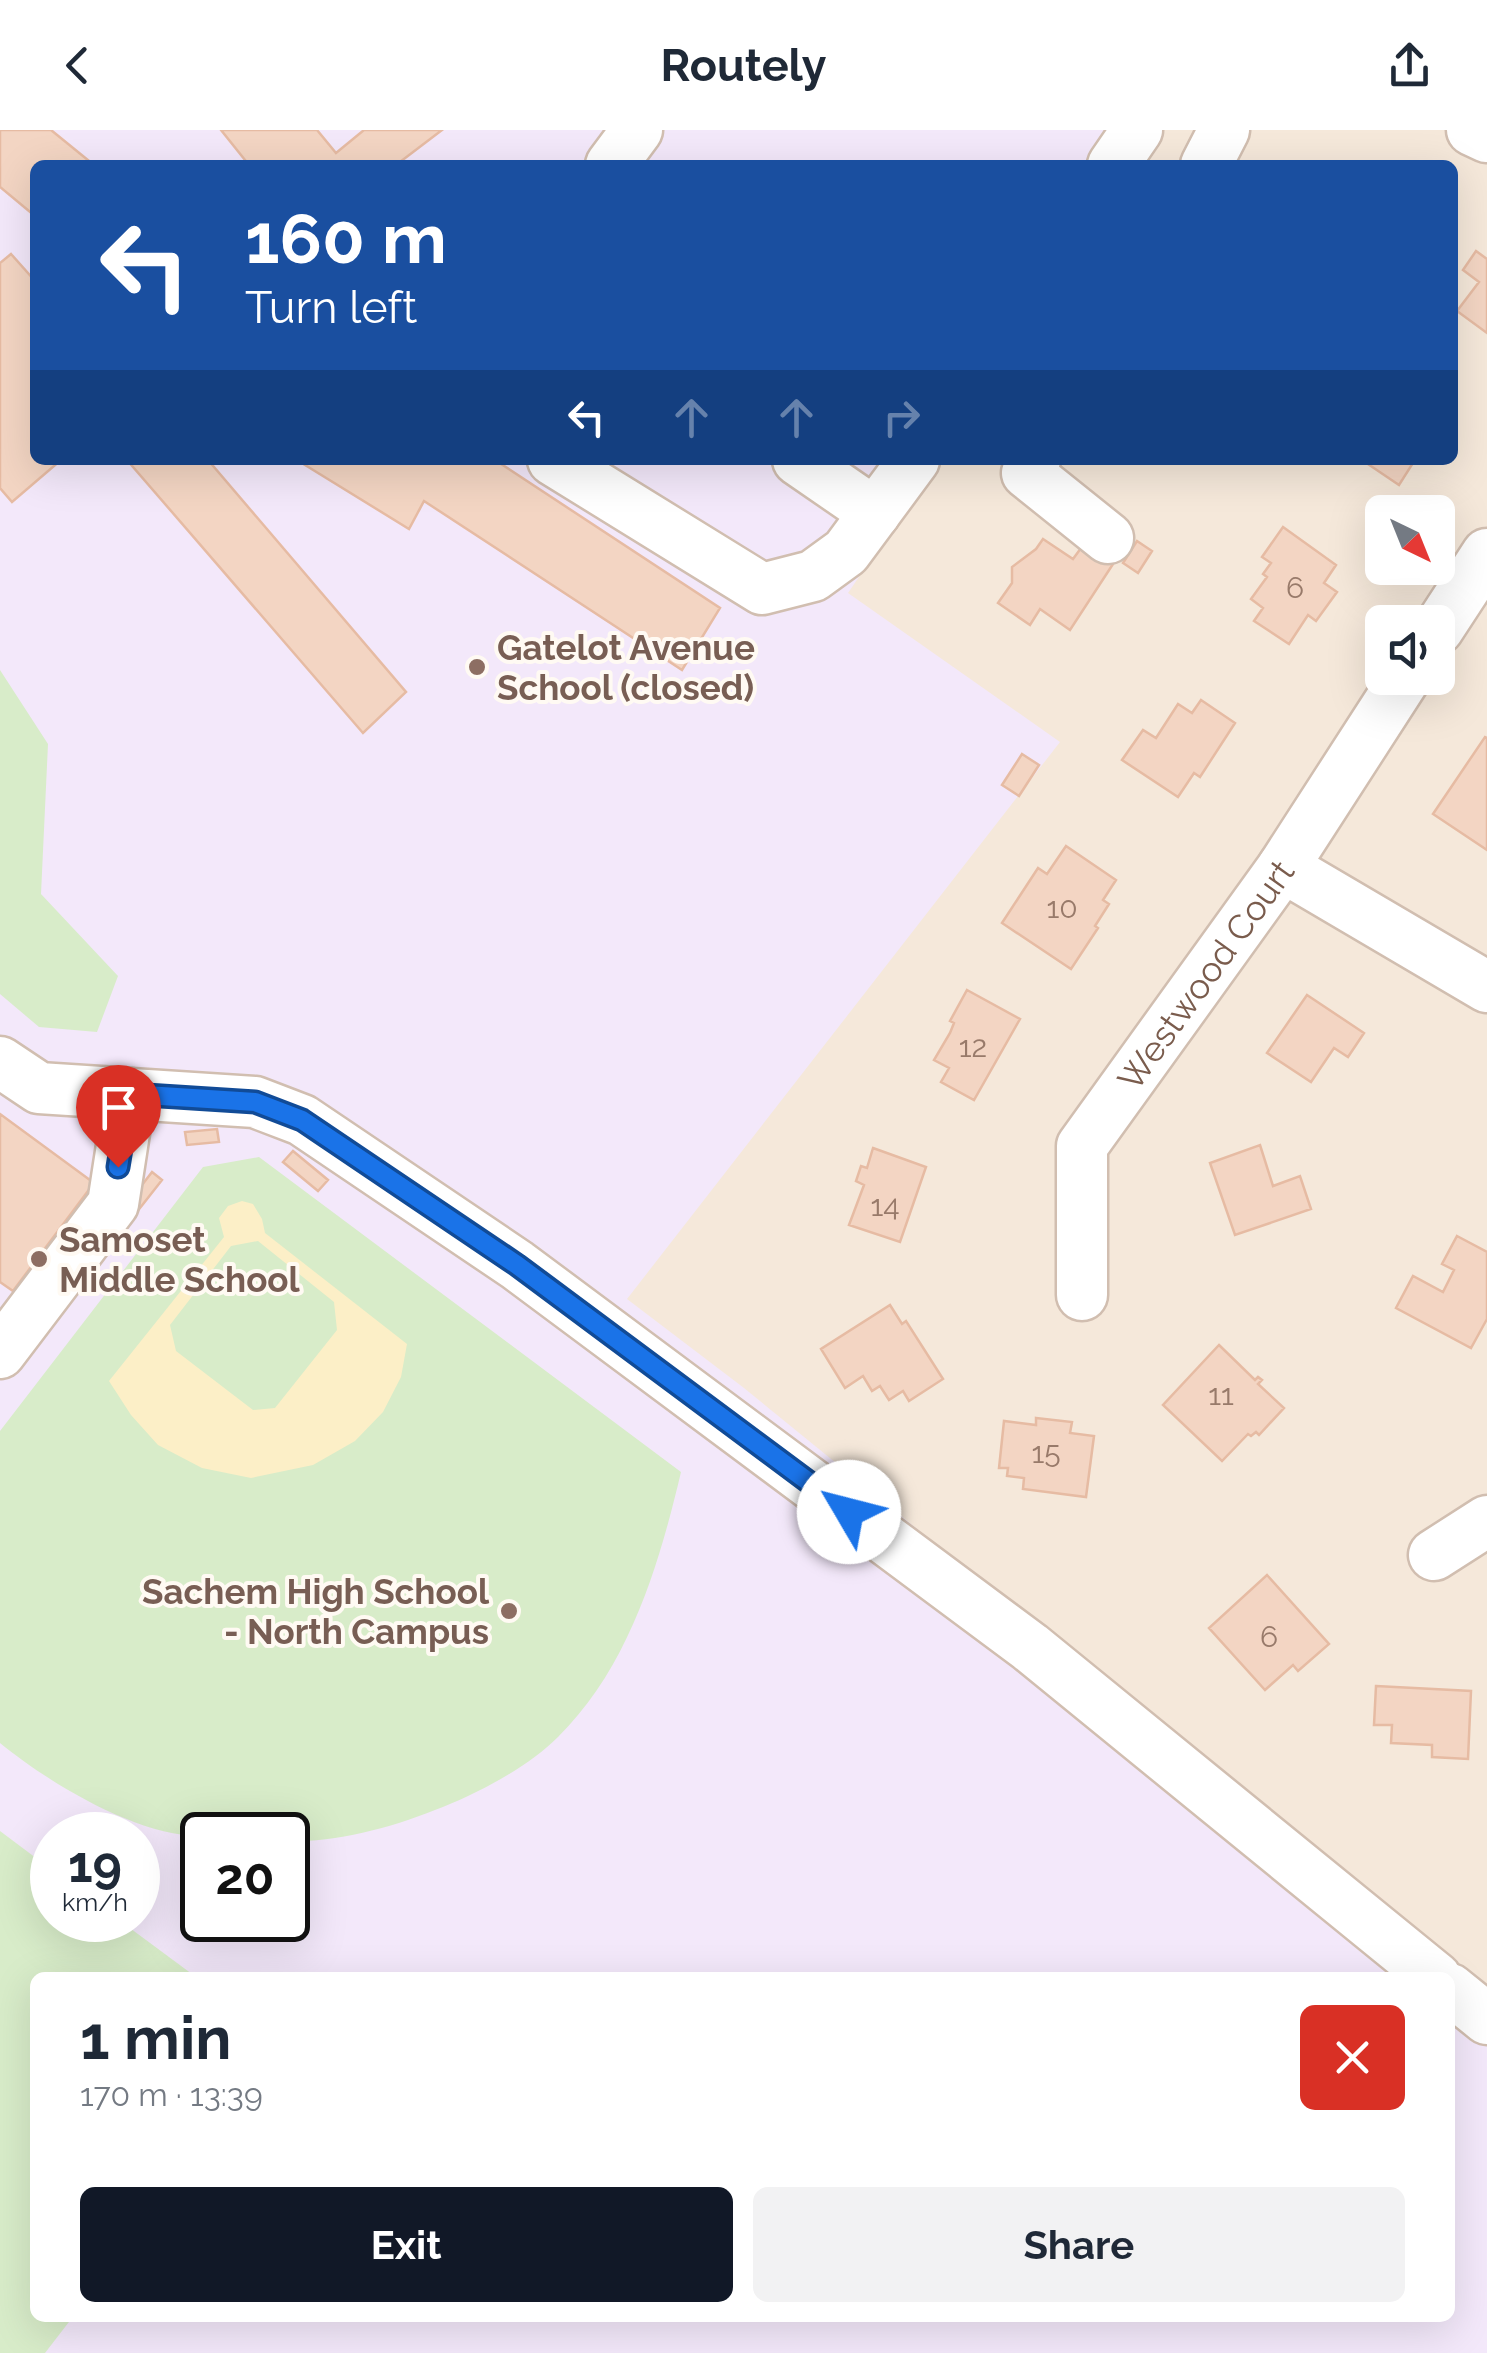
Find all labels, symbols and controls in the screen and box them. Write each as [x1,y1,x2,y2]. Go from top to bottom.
icon: back [50,38,105,93]
icon: share [1382,38,1437,93]
text: Routely [661,39,826,92]
text: 160 m [245,197,447,279]
icon: left [80,200,210,330]
text: Turn left [245,281,417,334]
icon: left [559,390,614,445]
icon: ahead [664,390,719,445]
icon: ahead [769,390,824,445]
icon: right [874,390,929,445]
north arrow [1365,495,1455,585]
map controls [1365,495,1455,695]
house number: 6 [1286,570,1304,605]
button: sound [1365,605,1455,695]
place label: Gatelot Avenue School (closed) [497,627,755,708]
marker: Gatelot Avenue School (closed) [466,656,488,678]
street label: Westwood Court [1109,852,1302,1098]
house number: 10 [1046,890,1078,925]
house number: 12 [959,1029,987,1064]
pin [76,1065,161,1168]
icon: arrive [91,1080,146,1135]
house number: 14 [870,1188,900,1223]
place label: Samoset Middle School [59,1219,301,1300]
marker: Samoset Middle School [28,1248,50,1270]
house number: 11 [1208,1377,1234,1412]
house number: 15 [1031,1435,1061,1470]
position arrow [797,1460,901,1564]
place label: Sachem High School - North Campus [142,1571,490,1652]
marker: Sachem High School - North Campus [498,1600,520,1622]
house number: 6 [1260,1619,1278,1654]
speed limit sign: 20 [180,1812,310,1942]
text: 19 [68,1835,122,1894]
text: km/h [62,1887,128,1917]
text: 1 min [80,2003,231,2073]
button: close [1300,2005,1405,2110]
text: 170 m · 13:39 [80,2076,263,2113]
button: Exit [80,2187,733,2302]
button: Share [753,2187,1405,2302]

